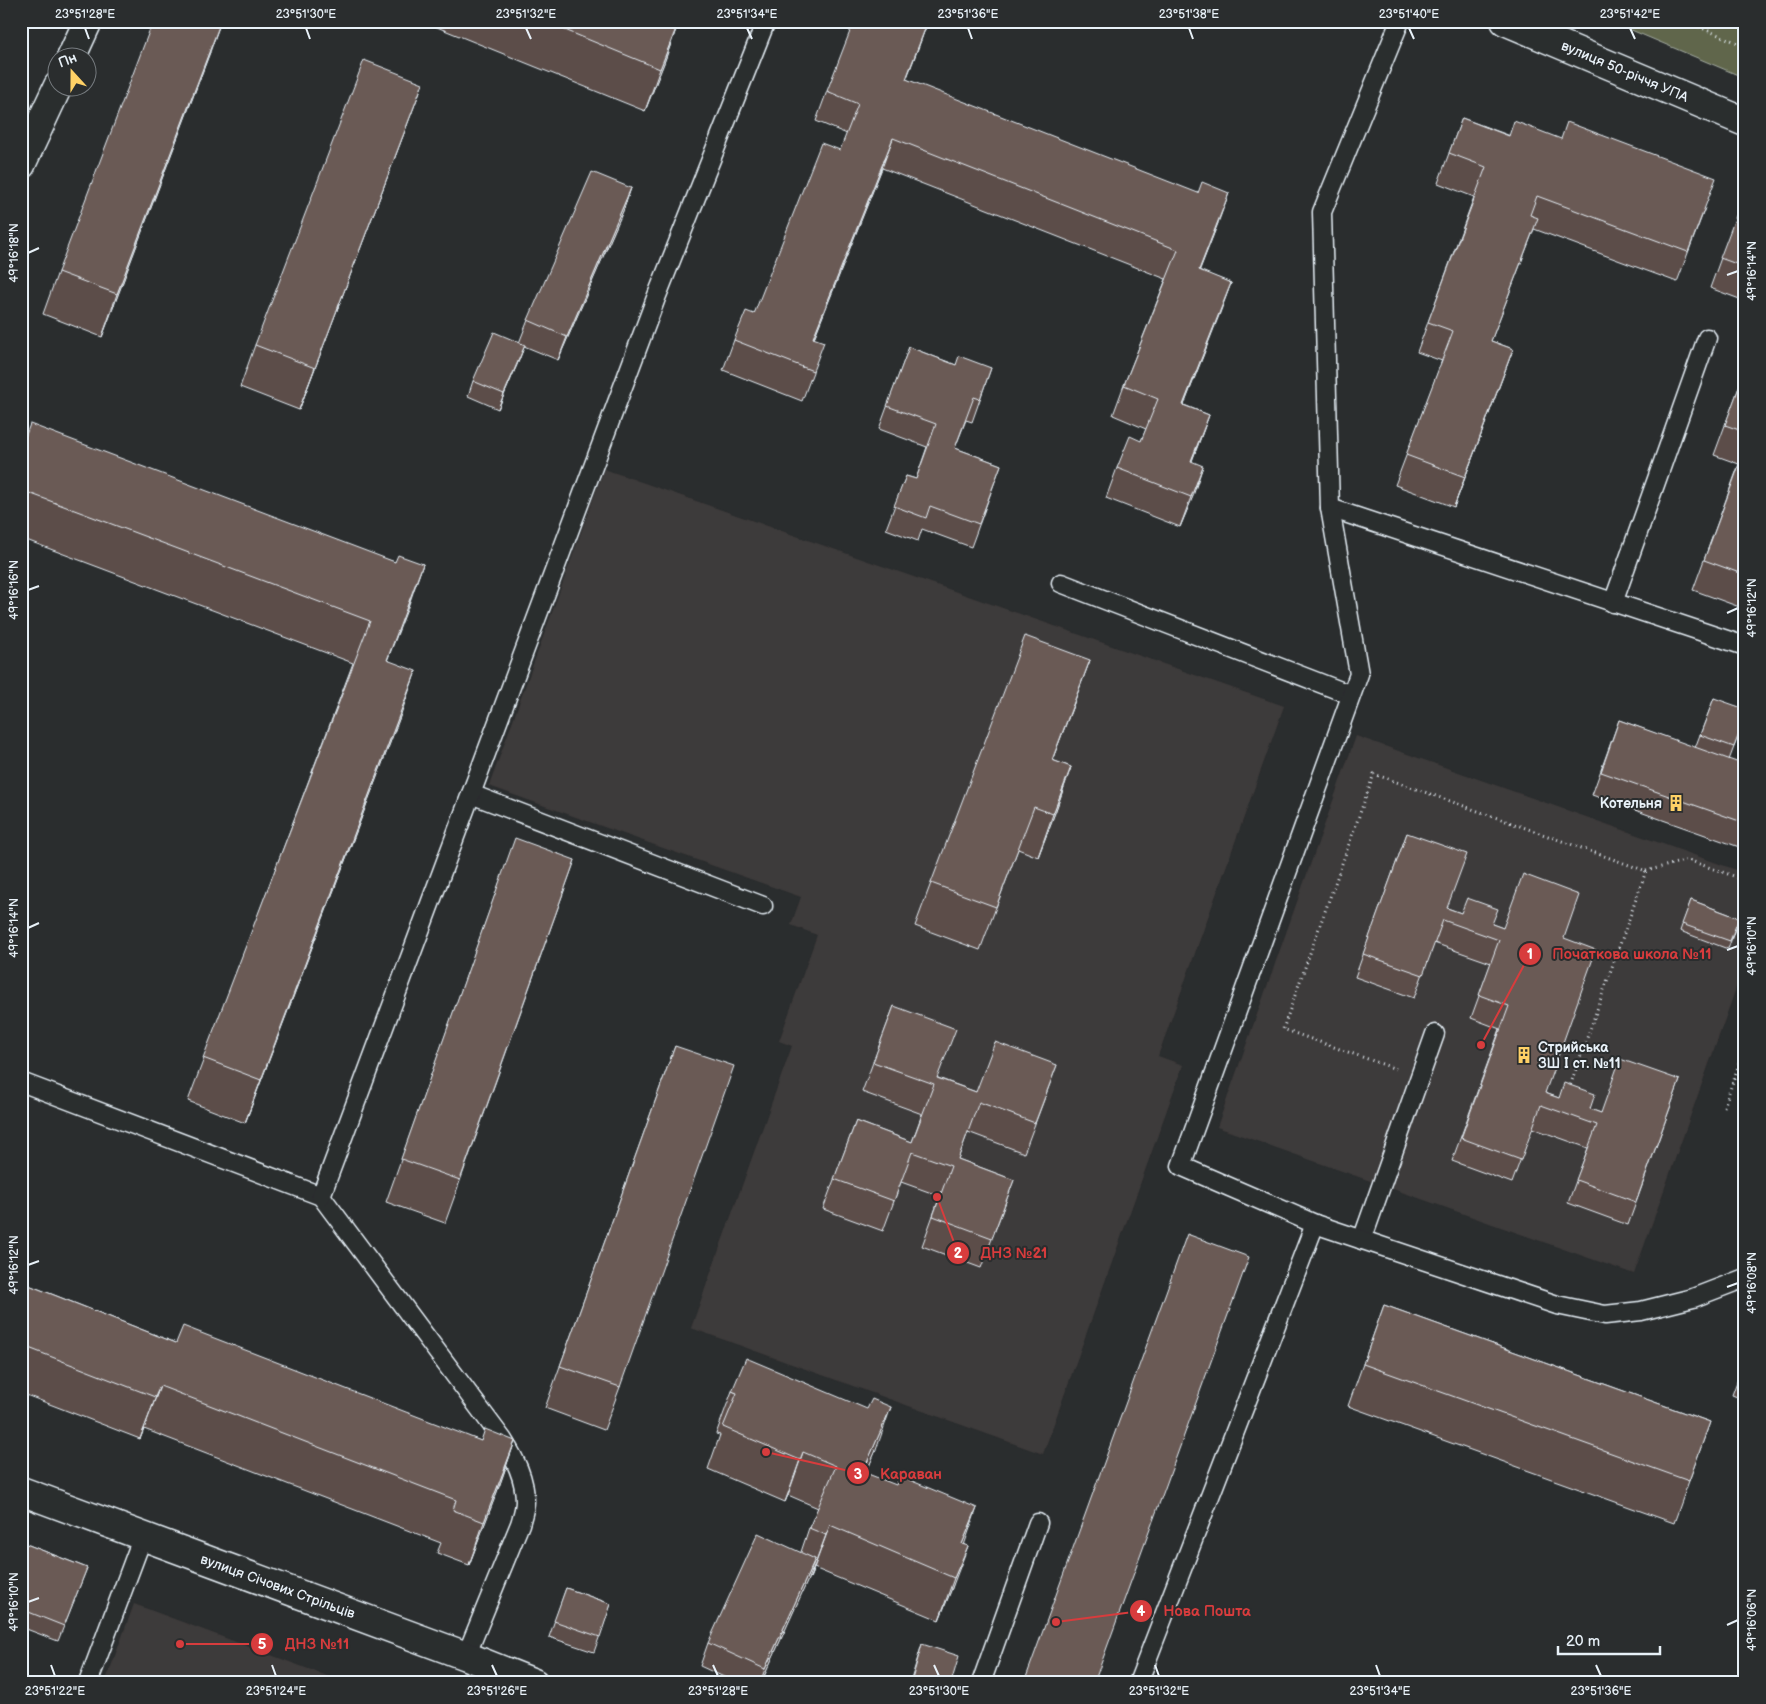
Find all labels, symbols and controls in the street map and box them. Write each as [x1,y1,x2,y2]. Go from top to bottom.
text: 23°51'28"E [55,7,115,22]
text: 23°51'30"E [276,7,336,22]
text: 23°51'32"E [496,7,556,22]
text: 23°51'34"E [717,7,777,22]
text: 23°51'36"E [938,7,998,22]
text: 23°51'38"E [1159,7,1219,22]
text: 23°51'40"E [1379,7,1439,22]
text: 23°51'42"E [1600,7,1660,22]
street label: вулиця 50-річчя УПА [1559,37,1691,106]
north arrow [48,48,98,98]
text: Пн [56,49,79,72]
text: 49°16'18"N [7,223,22,283]
text: 49°16'14"N [1745,241,1760,301]
text: 49°16'16"N [7,560,22,620]
text: 49°16'12"N [1745,578,1760,638]
building icon: Котельня [1666,793,1686,813]
place label: Котельня [1600,795,1662,812]
text: 49°16'14"N [7,898,22,958]
text: 49°16'10"N [1745,916,1760,976]
callout: Початкова школа №11 [1518,939,1722,969]
text: 1 [1527,945,1533,964]
text: Початкова школа №11 [1552,945,1712,964]
place label: Стрийська ЗШ I ст. №11 [1538,1039,1621,1072]
building icon: Стрийська ЗШ I ст. №11 [1514,1045,1534,1065]
text: 49°16'12"N [7,1235,22,1295]
callout: ДНЗ №21 [946,1238,1058,1268]
text: 2 [954,1244,963,1263]
text: ДНЗ №21 [981,1244,1047,1263]
text: 49°16'08"N [1745,1252,1760,1314]
callout: Караван [845,1458,952,1488]
text: 3 [854,1465,863,1484]
text: Караван [880,1465,942,1484]
street label: вулиця Січових Стрільців [198,1551,358,1623]
text: 49°16'10"N [7,1572,22,1632]
text: 49°16'06"N [1745,1589,1760,1651]
callout: Нова Пошта [1128,1596,1261,1626]
text: 4 [1137,1602,1146,1621]
text: Нова Пошта [1163,1602,1251,1621]
scale bar [1558,1624,1661,1656]
callout: ДНЗ №11 [249,1629,359,1659]
text: 20 m [1566,1632,1600,1651]
text: 5 [258,1635,267,1654]
text: ДНЗ №11 [285,1635,349,1654]
text: 23°51'22"E [25,1684,85,1699]
text: 23°51'24"E [246,1684,306,1699]
text: 23°51'26"E [467,1684,527,1699]
text: 23°51'28"E [688,1684,748,1699]
text: 23°51'30"E [909,1684,969,1699]
text: 23°51'32"E [1129,1684,1189,1699]
text: 23°51'34"E [1350,1684,1410,1699]
text: 23°51'36"E [1571,1684,1631,1699]

